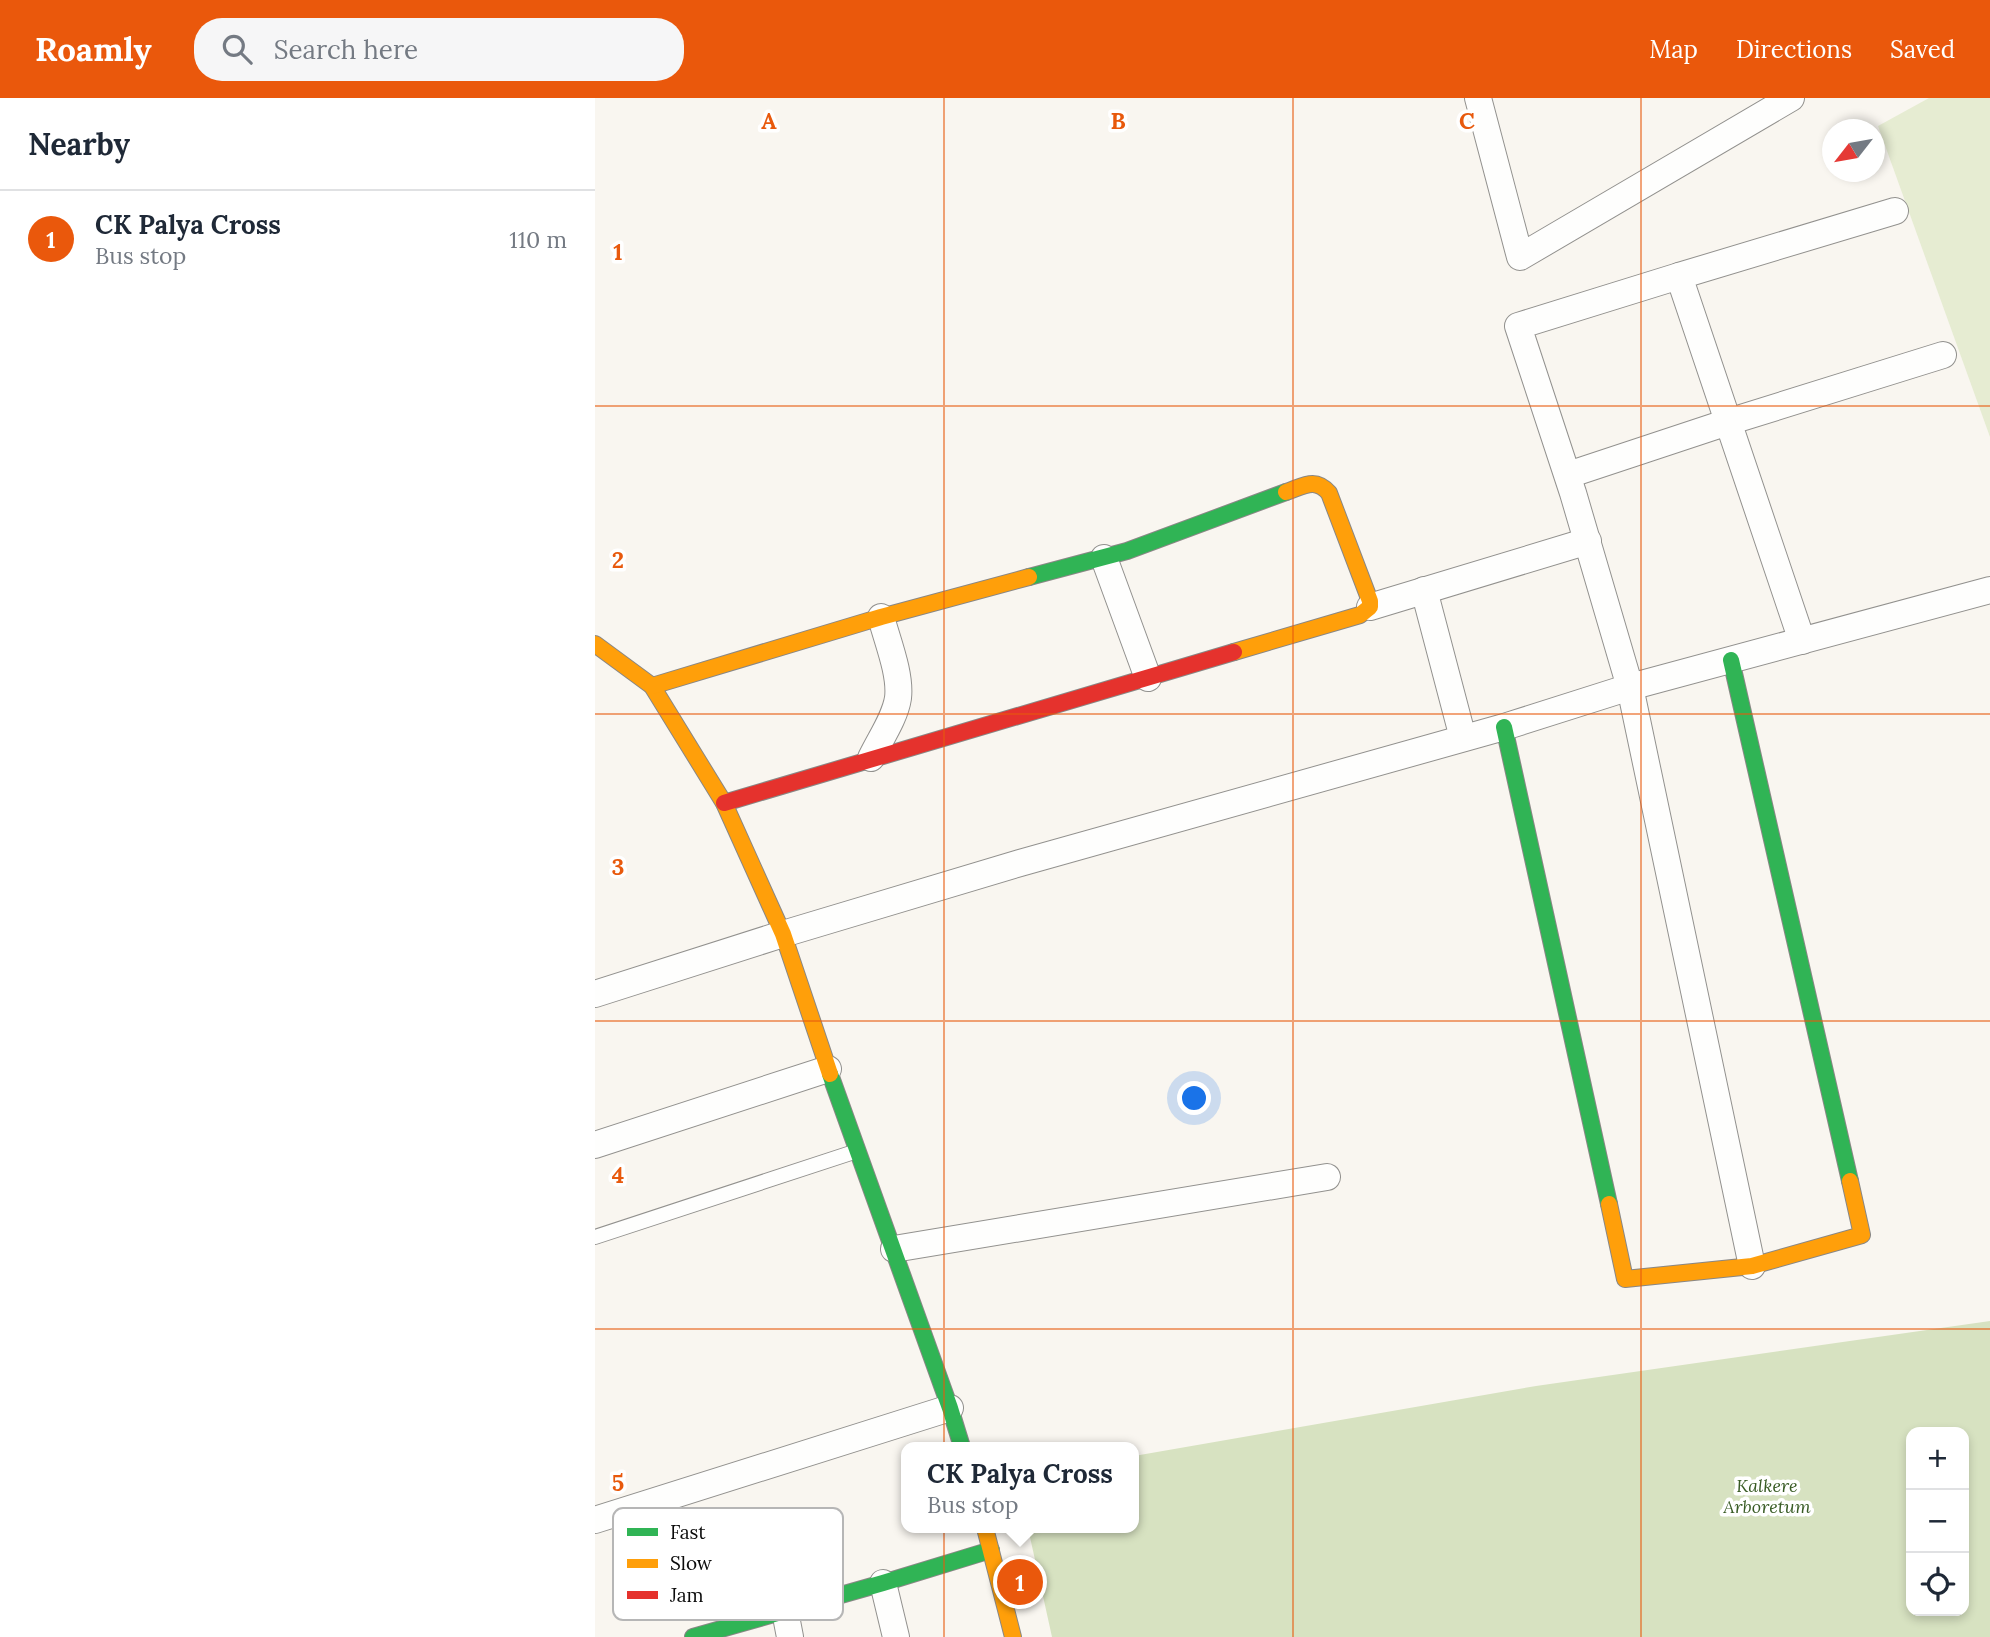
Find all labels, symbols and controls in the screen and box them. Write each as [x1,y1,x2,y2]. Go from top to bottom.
search box [194,18,684,81]
text: Roamly [35,28,152,70]
icon: search [218,30,256,68]
text: Search here [274,33,418,66]
text: Map [1649,34,1698,65]
text: Directions [1736,34,1852,65]
text: Saved [1890,34,1955,65]
text: A [761,106,777,135]
text: B [1110,106,1126,135]
text: C [1459,106,1475,135]
north arrow [1822,119,1885,182]
text: Nearby [28,125,130,163]
text: CK Palya Cross [95,208,281,241]
text: 1 [46,225,56,254]
text: 110 m [509,225,567,254]
text: 1 [613,237,623,266]
text: Bus stop [95,241,186,270]
text: 2 [612,545,624,574]
text: 3 [612,852,624,881]
your location [1177,1081,1211,1115]
text: 4 [612,1160,624,1189]
map controls [1906,1427,1969,1616]
button: + [1906,1427,1969,1490]
popup [901,1442,1139,1533]
text: CK Palya Cross [927,1457,1113,1490]
text: 5 [612,1468,624,1497]
park label: Kalkere Arboretum [1722,1474,1811,1518]
text: Bus stop [927,1490,1018,1519]
button: − [1906,1490,1969,1553]
legend [613,1508,843,1620]
text: Fast [670,1520,706,1544]
text: Slow [670,1551,713,1575]
button: locate [1906,1553,1969,1616]
pin: 1 [997,1556,1043,1608]
text: Jam [669,1583,704,1607]

